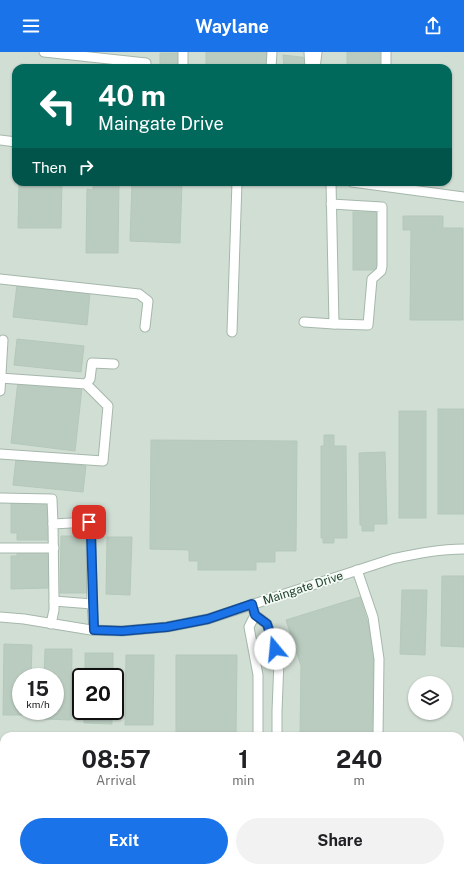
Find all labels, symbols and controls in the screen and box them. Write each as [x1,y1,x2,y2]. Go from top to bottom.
icon: menu [20,15,42,37]
icon: share [422,15,444,37]
text: Waylane [195,16,269,37]
text: 40 m [98,79,166,112]
icon: left [32,80,84,132]
text: Maingate Drive [98,113,224,134]
icon: right [75,156,97,178]
text: Then [32,159,67,176]
pin [72,505,106,539]
icon: arrive [78,511,100,533]
street label: Maingate Drive [261,568,345,608]
position arrow [254,628,296,670]
speed limit sign: 20 [72,668,124,720]
map controls [408,676,452,720]
button: layers [408,676,452,720]
text: 15 [27,677,49,701]
text: km/h [26,698,50,710]
text: 08:57 [82,745,151,773]
text: 1 [238,745,249,773]
text: 240 [336,745,382,773]
text: Arrival [96,773,136,788]
text: min [232,773,254,788]
text: m [354,773,365,788]
button: Exit [20,818,228,864]
button: Share [236,818,444,864]

